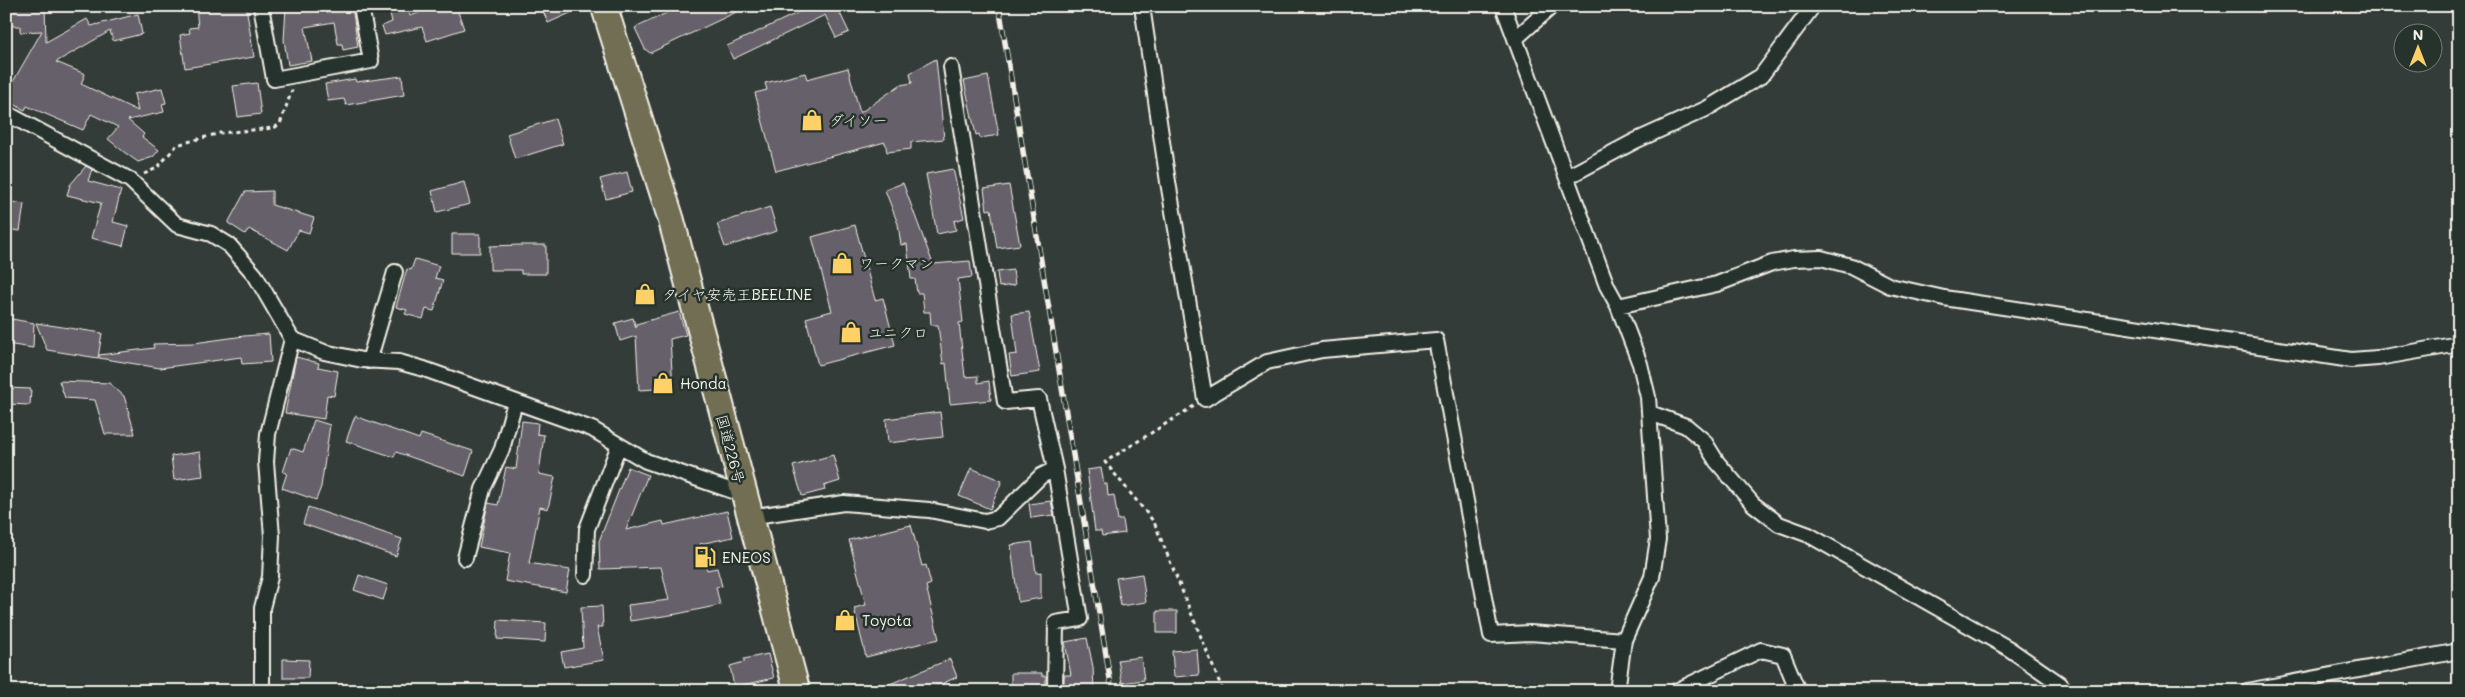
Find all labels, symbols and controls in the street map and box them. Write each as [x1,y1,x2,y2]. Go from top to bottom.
north arrow [2392,22,2442,72]
text: N [2413,25,2423,44]
shop icon: ダイソー [799,107,825,133]
place label: ダイソー [829,110,888,130]
shop icon: ワークマン [829,250,855,276]
place label: ワークマン [859,253,934,273]
shop icon: タイヤ安売王BEELINE [632,281,658,307]
place label: タイヤ安売王BEELINE [662,284,812,304]
shop icon: ユニクロ [838,319,864,345]
place label: ユニクロ [868,322,928,342]
shop icon: Honda [650,370,676,396]
place label: Honda [680,373,727,393]
street label: 国道226号 [712,412,750,486]
fuel station icon: ENEOS [692,544,718,570]
place label: ENEOS [722,547,771,567]
shop icon: Toyota [832,607,858,633]
place label: Toyota [862,610,912,630]

